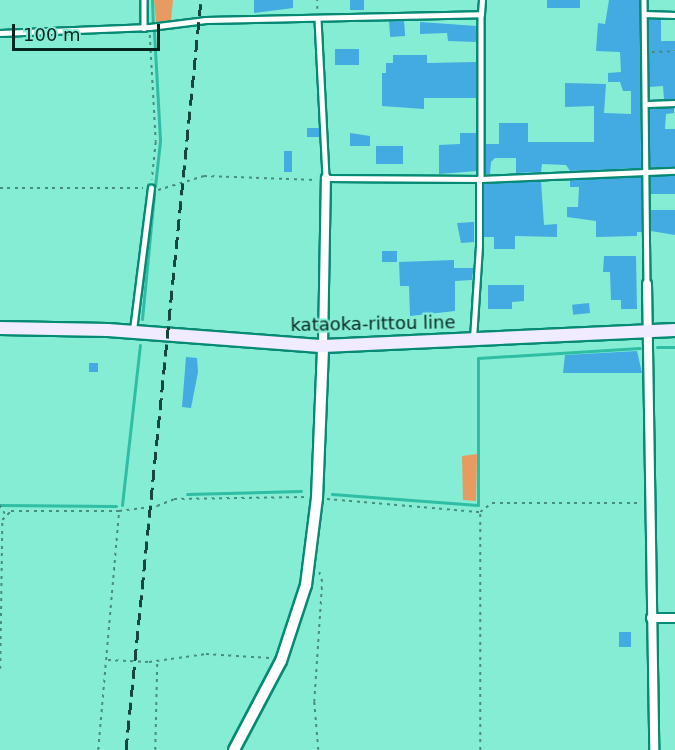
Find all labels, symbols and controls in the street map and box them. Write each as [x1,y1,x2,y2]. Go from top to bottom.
scale bar [15,12,164,50]
text: 100 m [23,24,81,45]
street label: kataoka-rittou line [290,312,456,336]

